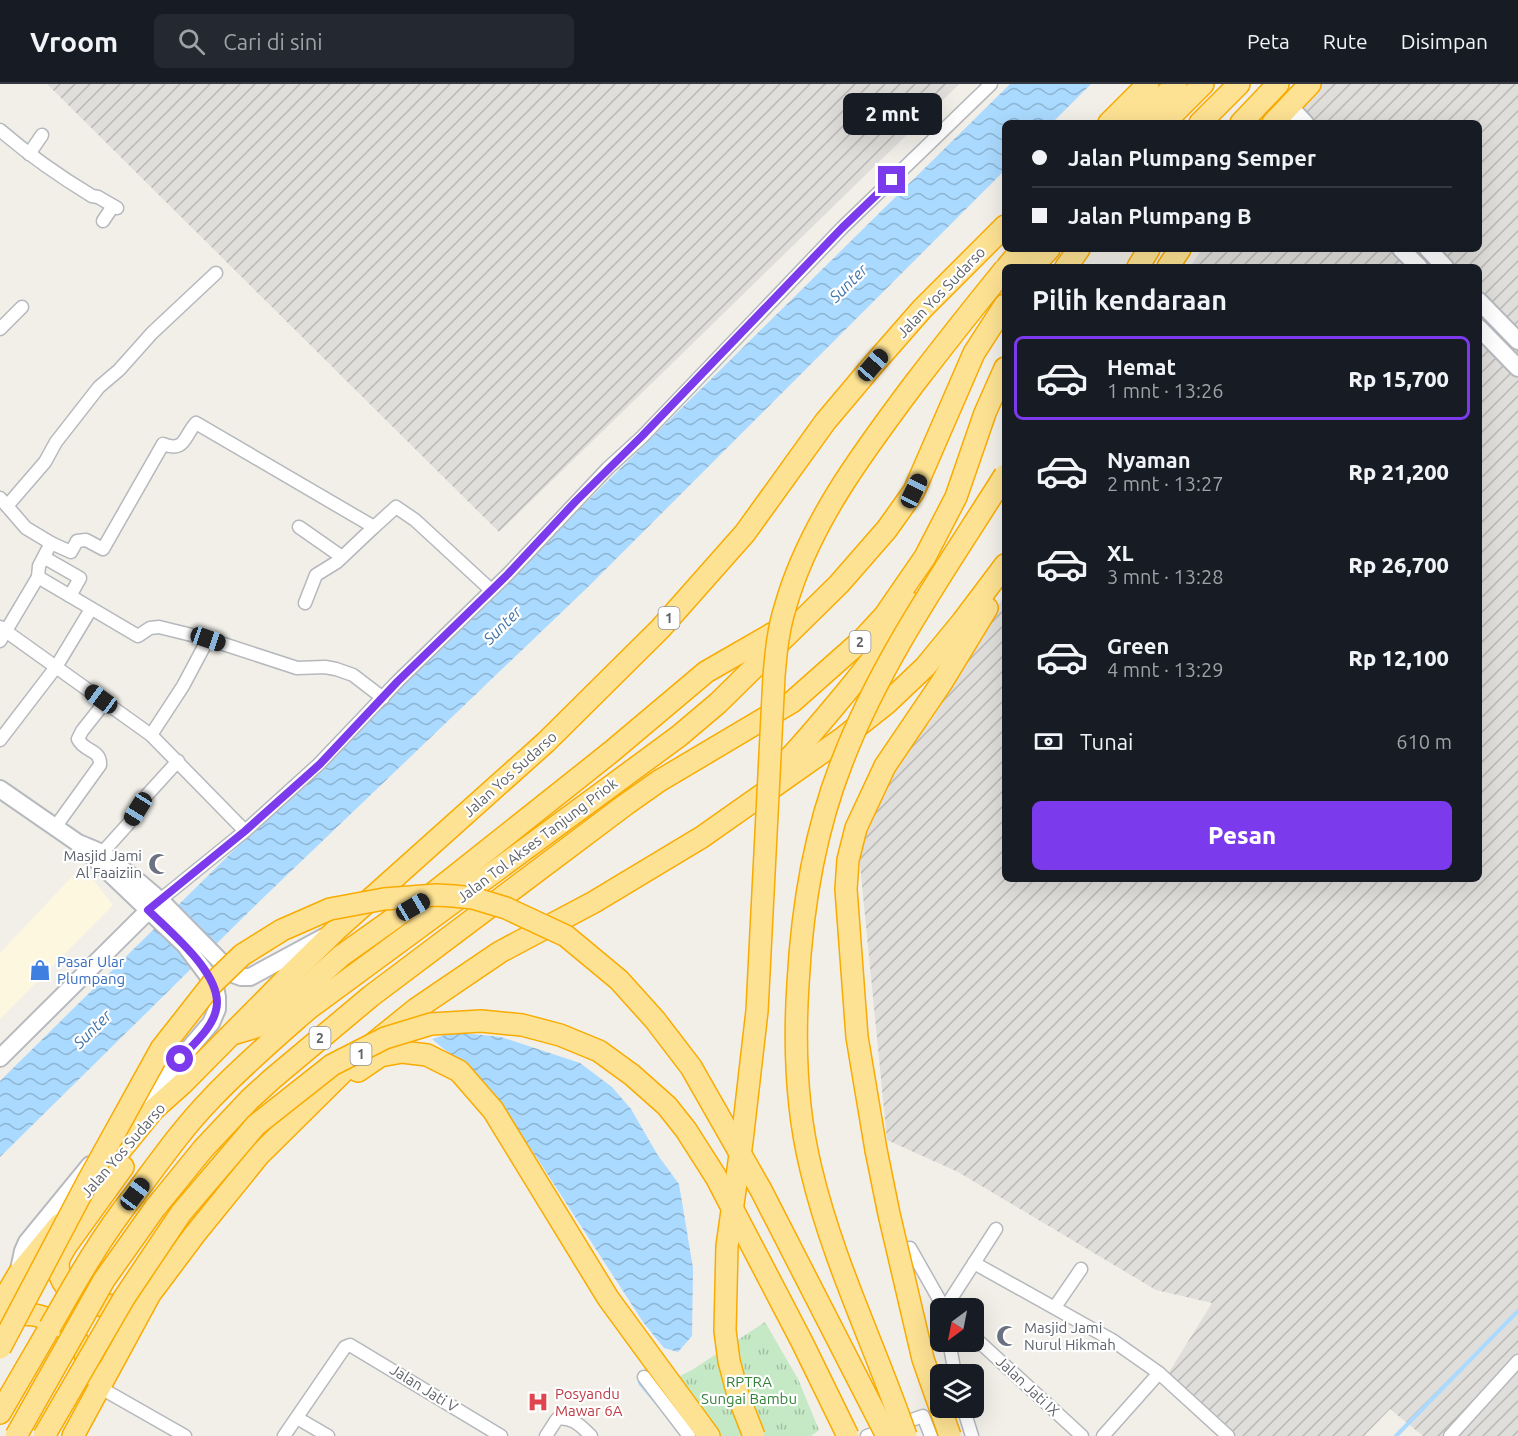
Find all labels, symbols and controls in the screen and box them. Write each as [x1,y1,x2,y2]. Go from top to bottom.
search box [154,14,574,68]
icon: search [175,25,208,58]
text: Vroom [30,26,118,57]
text: Cari di sini [223,29,323,54]
text: Peta [1247,29,1290,53]
text: Rute [1323,29,1368,53]
text: Disimpan [1401,29,1488,53]
callout: 2 mnt [842,93,942,135]
text: 2 mnt [866,102,919,125]
text: Jalan Plumpang Semper [1068,145,1316,170]
route end [878,166,905,193]
text: Jalan Plumpang B [1068,203,1252,228]
street label: Jalan Yos Sudarso [893,243,989,341]
water label: Sunter [825,260,871,306]
text: Pilih kendaraan [1032,285,1227,315]
car [854,346,892,384]
icon: car [1035,351,1089,405]
text: Hemat [1107,354,1176,379]
text: Rp 15,700 [1348,366,1449,391]
text: 1 mnt · 13:26 [1107,379,1224,402]
icon: car [1035,444,1089,498]
text: Nyaman [1107,447,1191,472]
text: Rp 21,200 [1348,459,1449,484]
car [898,471,930,511]
text: 2 mnt · 13:27 [1107,472,1224,495]
icon: car [1035,537,1089,591]
text: XL [1107,540,1134,565]
text: Rp 26,700 [1348,552,1449,577]
text: 3 mnt · 13:28 [1107,565,1224,588]
water label: Sunter [479,602,525,648]
road number: 1 [658,607,680,629]
car [188,625,228,653]
icon: car [1035,630,1089,684]
road number: 2 [850,631,870,653]
text: Green [1107,633,1169,658]
text: Rp 12,100 [1348,645,1449,670]
text: 4 mnt · 13:29 [1107,658,1224,681]
car [81,681,121,717]
icon: cash [1032,725,1065,758]
street label: Jalan Yos Sudarso [460,728,560,820]
text: Tunai [1080,729,1133,754]
text: 610 m [1396,730,1452,753]
street label: Jalan Tol Akses Tanjung Priok [454,774,621,906]
car [121,789,155,829]
button: Pesan [1032,801,1452,870]
place label: Masjid Jami Al Faaiziin [64,847,142,881]
mosque icon: Masjid Jami Al Faaiziin [147,852,171,876]
car [393,890,433,924]
place label: Pasar Ular Plumpang [57,953,125,987]
shop icon: Pasar Ular Plumpang [28,958,52,982]
water label: Sunter [69,1006,115,1052]
road number: 2 [310,1027,330,1049]
road number: 1 [350,1043,372,1065]
route start [166,1045,193,1072]
street label: Jalan Yos Sudarso [77,1099,169,1201]
car [117,1174,153,1214]
north arrow [930,1298,984,1352]
map controls [930,1298,984,1418]
place label: Masjid Jami Nurul Hikmah [1024,1319,1116,1353]
mosque icon: Masjid Jami Nurul Hikmah [995,1324,1019,1348]
street label: Jalan Jati IX [993,1353,1063,1419]
street label: Jalan Jati V [387,1361,461,1416]
button: layers [930,1364,984,1418]
park label: RPTRA Sungai Bambu [701,1373,797,1407]
place label: Posyandu Mawar 6A [555,1385,623,1419]
hospital icon: Posyandu Mawar 6A [526,1390,550,1414]

